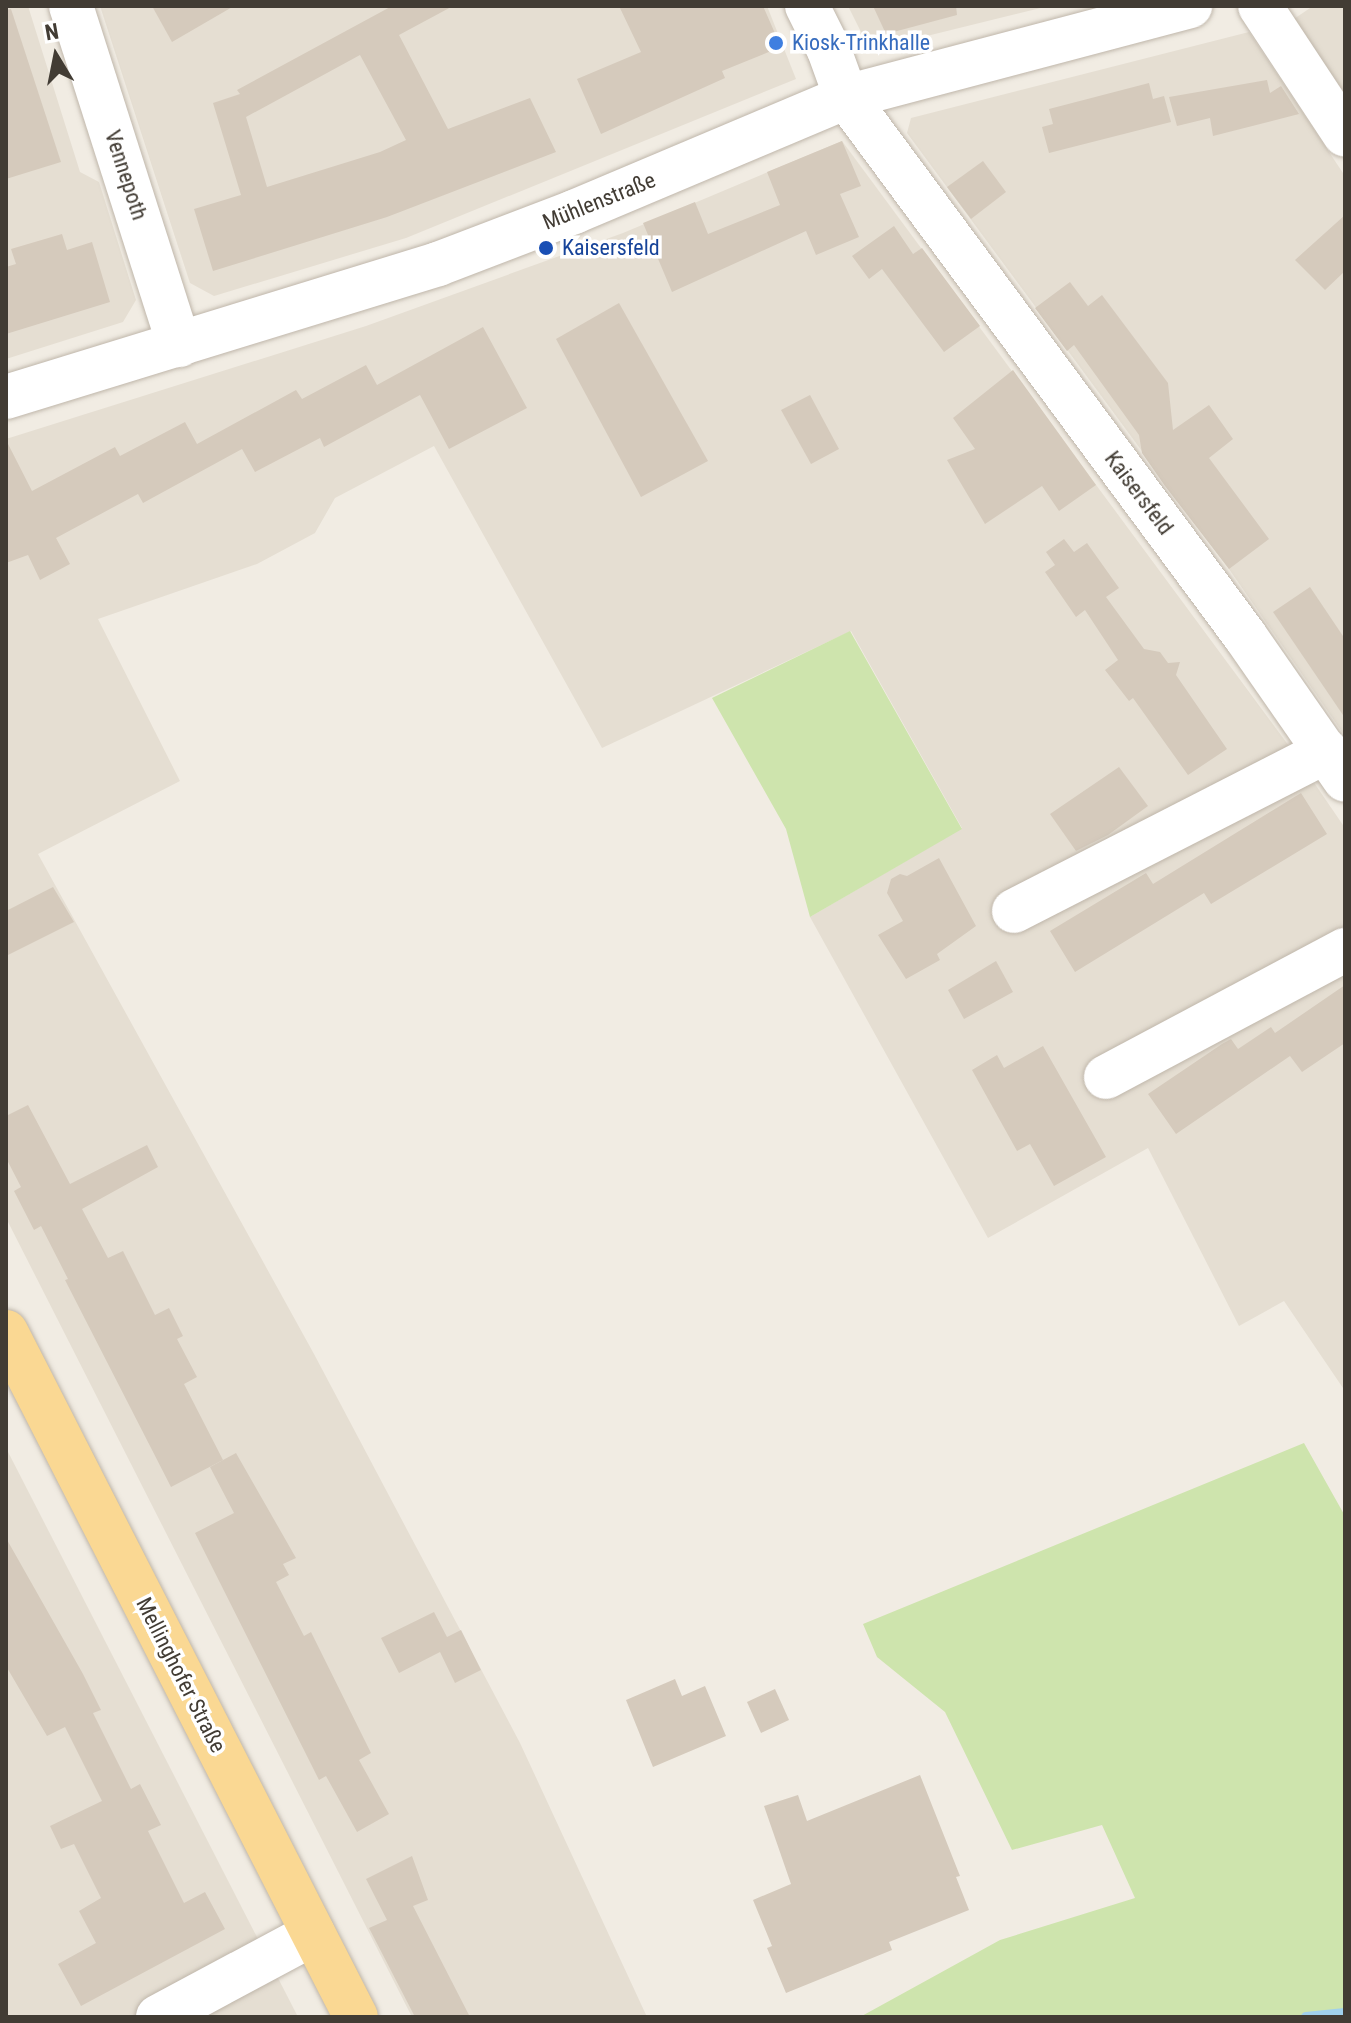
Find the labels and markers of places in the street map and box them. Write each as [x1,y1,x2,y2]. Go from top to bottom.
place label: Kiosk-Trinkhalle [792,30,930,56]
marker: Kiosk-Trinkhalle [767,34,785,52]
place label: Kaisersfeld [562,235,660,261]
marker: Kaisersfeld [537,239,555,257]

